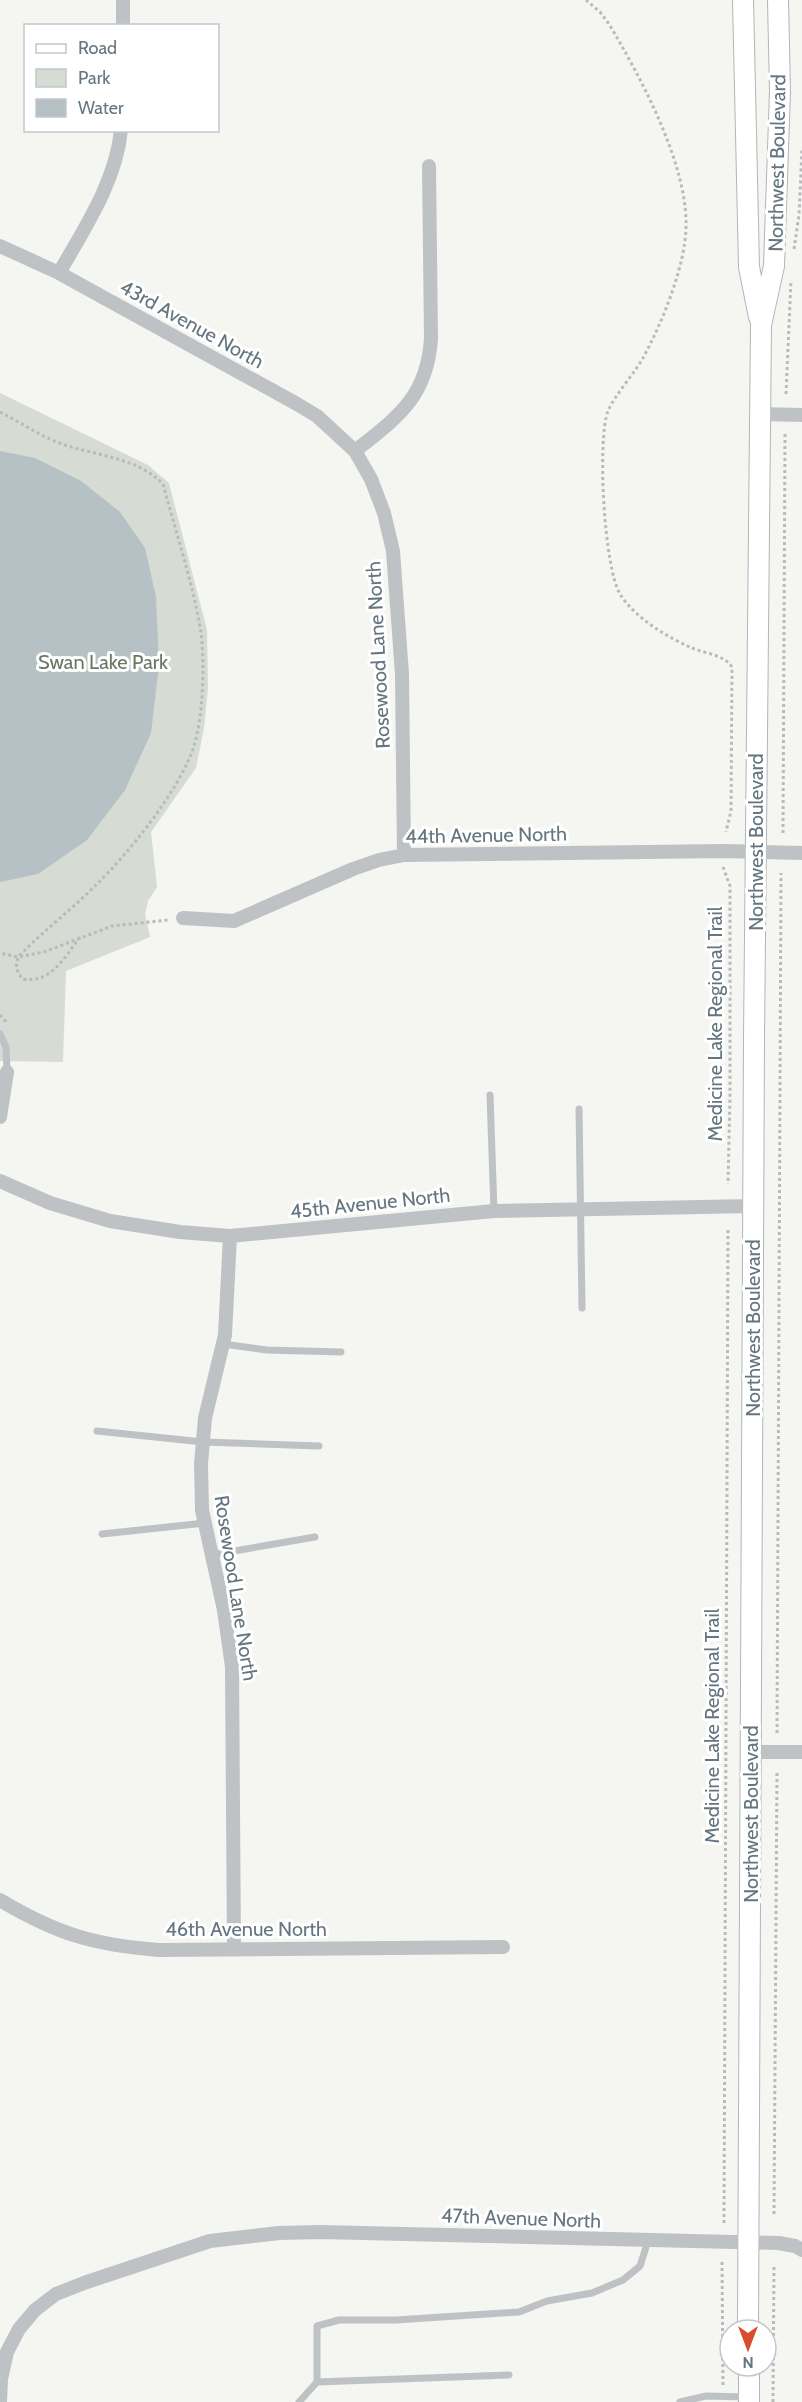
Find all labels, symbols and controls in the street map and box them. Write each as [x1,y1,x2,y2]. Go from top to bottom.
legend [24,24,219,132]
text: Road [78,37,117,59]
text: Park [78,67,111,89]
street label: Northwest Boulevard [763,74,791,252]
text: Water [78,97,124,119]
street label: 43rd Avenue North [116,275,268,373]
street label: Rosewood Lane North [361,561,395,749]
park label: Swan Lake Park [38,650,168,674]
street label: Northwest Boulevard [744,753,768,931]
street label: 44th Avenue North [405,822,567,848]
street label: Medicine Lake Regional Trail [703,906,727,1141]
street label: 45th Avenue North [289,1183,451,1223]
street label: Northwest Boulevard [741,1239,765,1417]
street label: Rosewood Lane North [209,1494,263,1682]
street label: Medicine Lake Regional Trail [700,1608,724,1843]
street label: Northwest Boulevard [739,1725,763,1903]
street label: 46th Avenue North [165,1917,327,1941]
street label: 47th Avenue North [440,2203,602,2233]
north arrow [718,2318,778,2378]
text: N [742,2353,754,2372]

